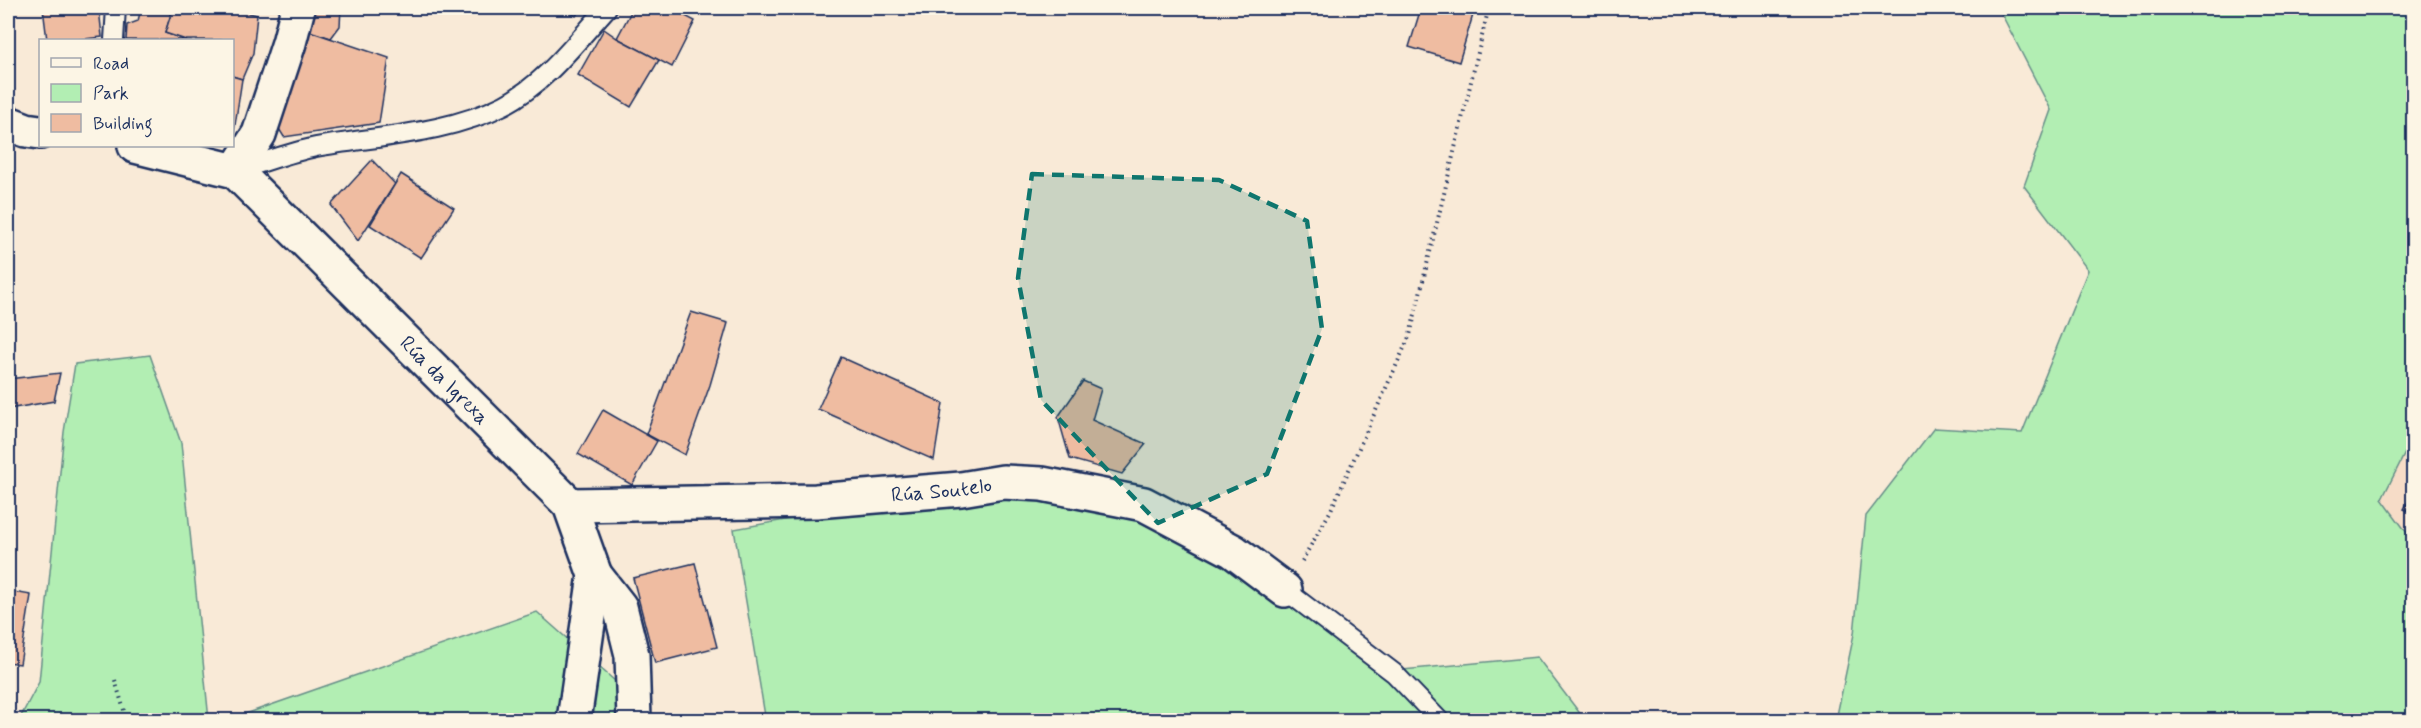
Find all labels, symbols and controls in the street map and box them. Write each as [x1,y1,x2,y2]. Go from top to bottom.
legend [39,39,234,147]
text: Road [93,52,129,76]
text: Park [93,82,129,106]
text: Building [93,112,153,138]
street label: Rúa da Igrexa [393,330,495,431]
street label: Rúa Soutelo [890,471,994,510]

